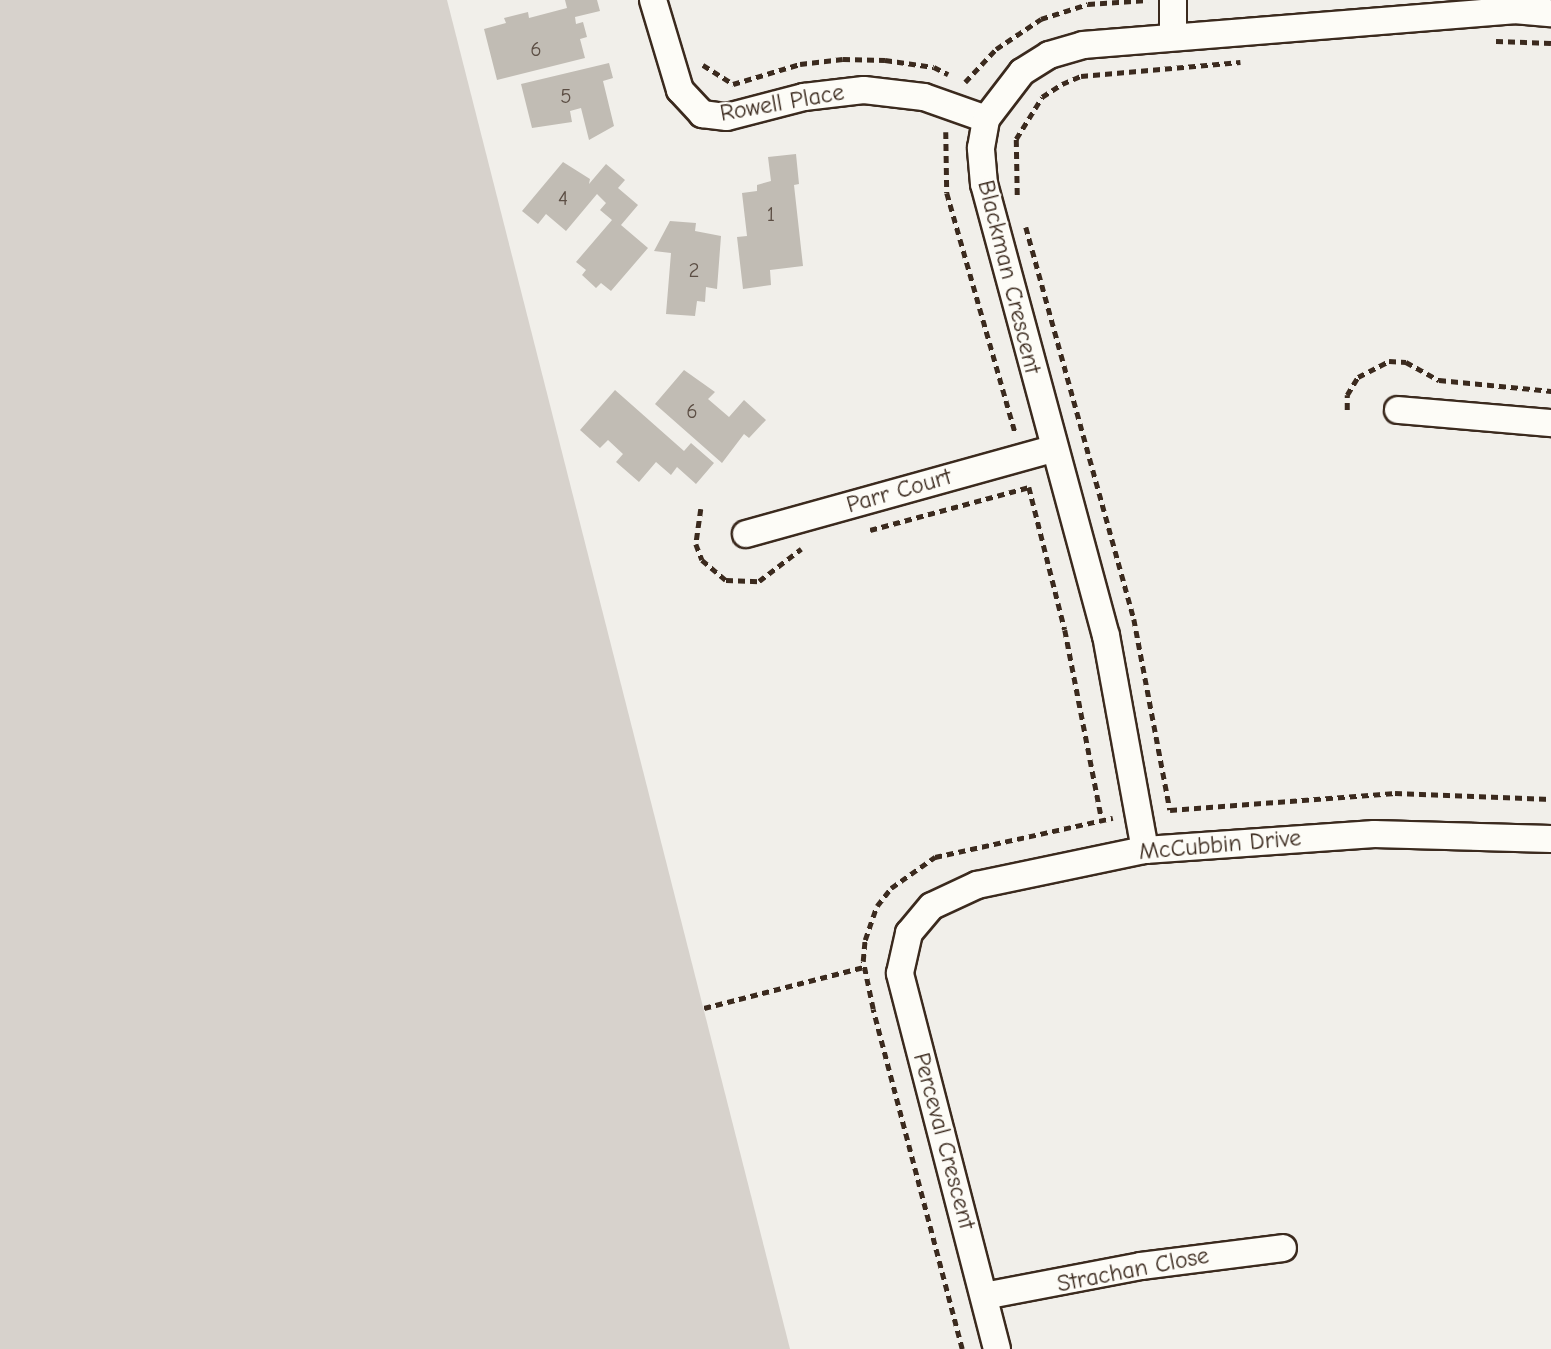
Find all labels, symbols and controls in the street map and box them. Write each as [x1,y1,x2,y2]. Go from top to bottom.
house number: 6 [530,36,542,62]
street label: Rowell Place [718,78,846,128]
house number: 5 [560,83,572,109]
street label: Blackman Crescent [971,177,1047,377]
house number: 4 [558,185,568,211]
house number: 1 [767,201,775,227]
house number: 2 [689,257,699,283]
house number: 6 [686,398,698,424]
street label: Parr Court [843,462,955,520]
street label: McCubbin Drive [1138,824,1302,866]
street label: Perceval Crescent [907,1050,981,1232]
street label: Strachan Close [1055,1241,1211,1299]

